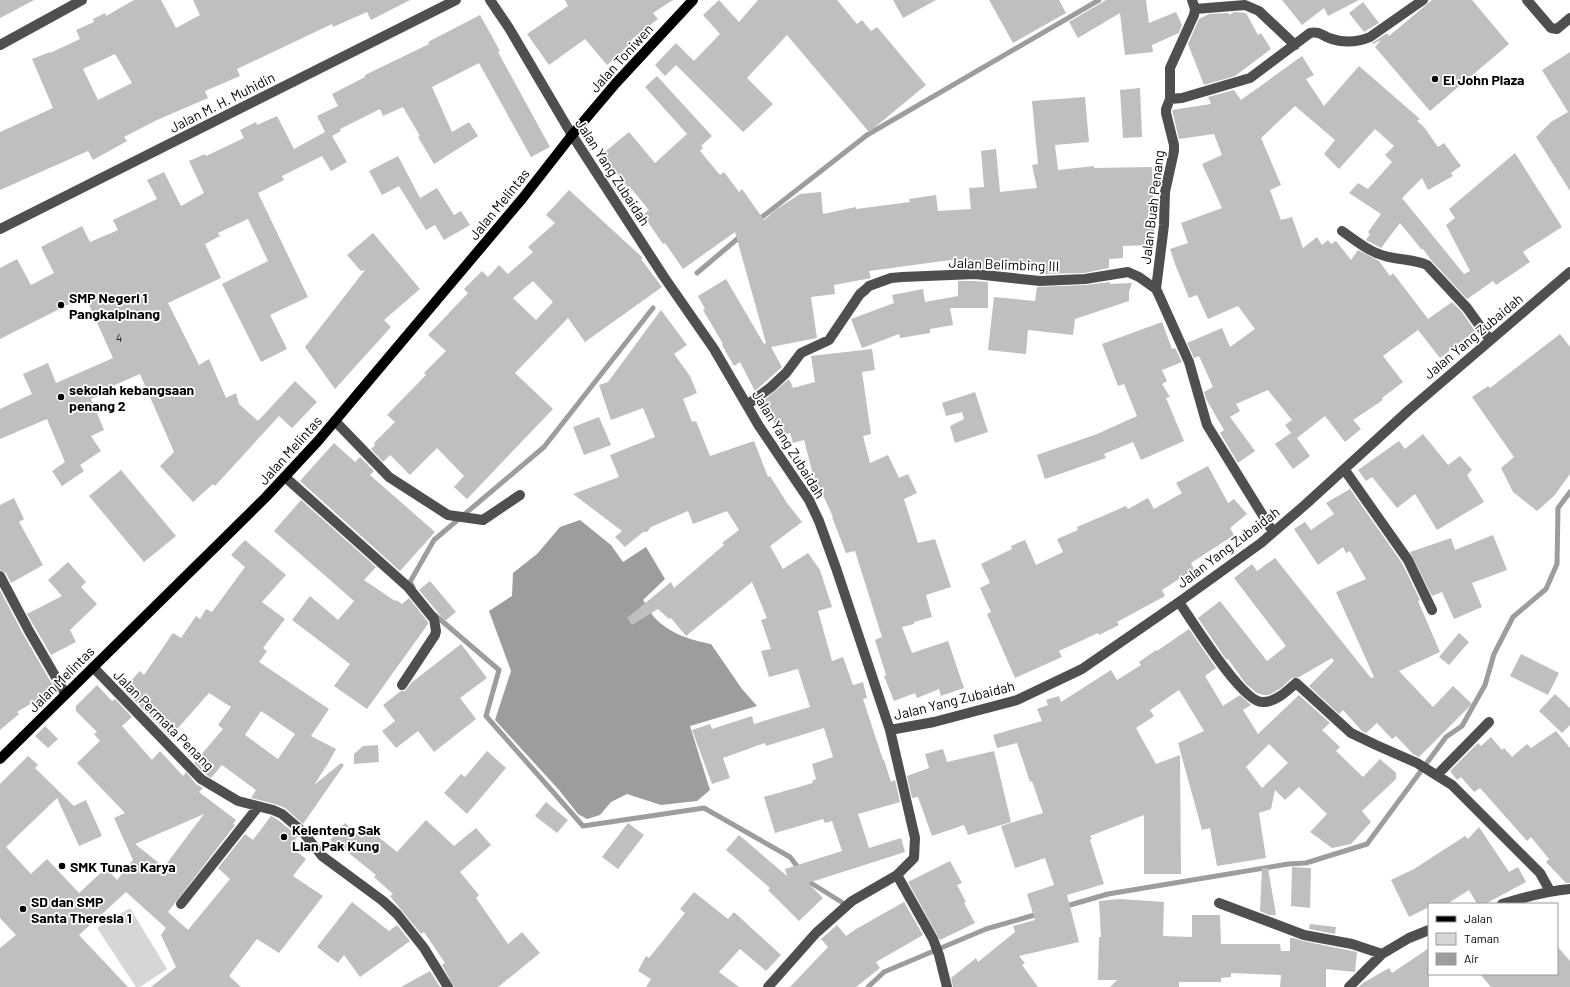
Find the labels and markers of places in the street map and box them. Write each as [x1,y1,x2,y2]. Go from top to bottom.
place label: El John Plaza [1443,71,1524,88]
marker: El John Plaza [1430,74,1440,84]
place label: SMP Negeri 1 Pangkalpinang [69,289,160,322]
marker: SMP Negeri 1 Pangkalpinang [56,300,66,310]
place label: sekolah kebangsaan penang 2 [69,381,194,414]
marker: sekolah kebangsaan penang 2 [56,392,66,402]
place label: Kelenteng Sak Lian Pak Kung [292,821,381,854]
marker: Kelenteng Sak Lian Pak Kung [279,832,289,842]
place label: SMK Tunas Karya [70,858,176,875]
marker: SMK Tunas Karya [57,861,67,871]
place label: SD dan SMP Santa Theresia 1 [31,893,132,926]
marker: SD dan SMP Santa Theresia 1 [18,904,28,914]

